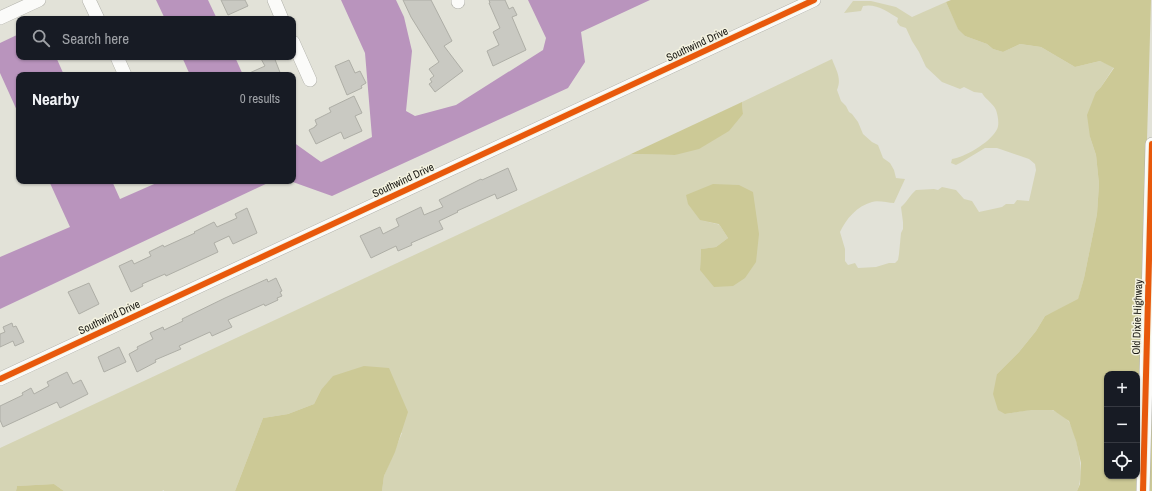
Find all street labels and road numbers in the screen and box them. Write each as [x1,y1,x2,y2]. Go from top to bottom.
street label: Southwind Drive [664,24,730,64]
street label: Southwind Drive [370,160,436,200]
street label: Old Dixie Highway [1129,279,1145,355]
street label: Southwind Drive [76,297,142,337]

